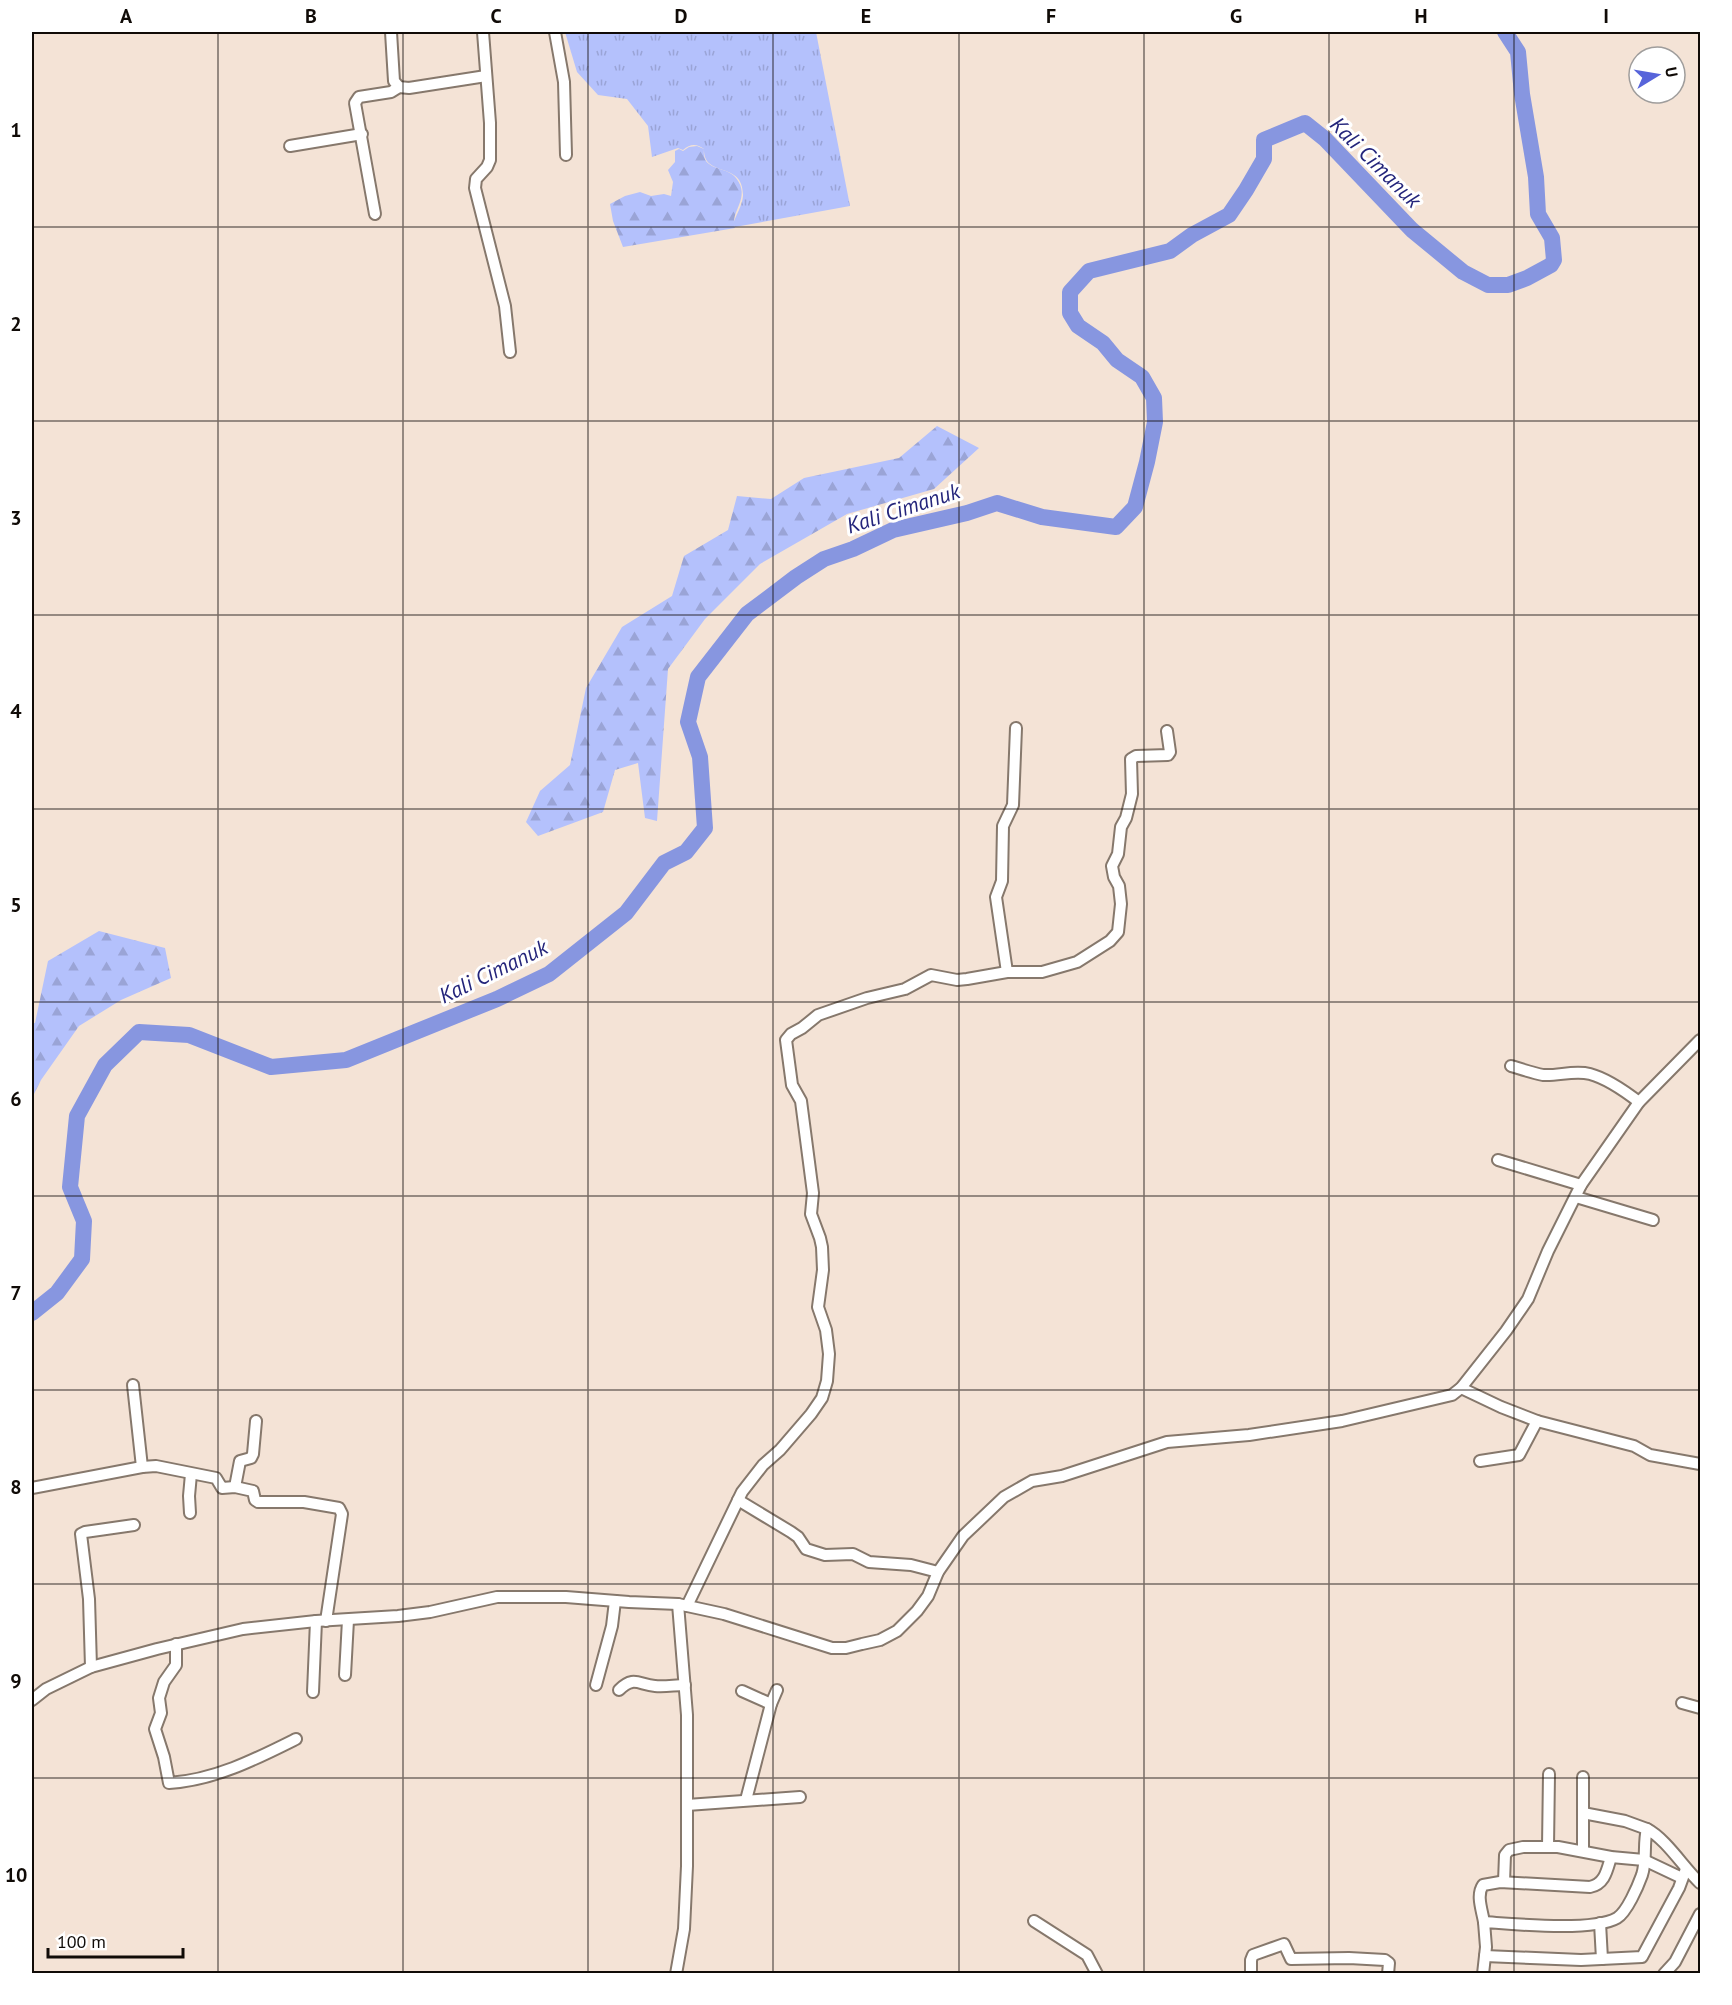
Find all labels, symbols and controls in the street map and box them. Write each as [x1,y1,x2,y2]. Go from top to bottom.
text: A [120,3,133,29]
text: B [305,3,317,29]
text: C [490,3,502,29]
text: D [675,3,688,29]
text: E [861,3,871,29]
text: F [1046,3,1056,29]
text: G [1230,3,1242,29]
text: H [1414,3,1428,29]
text: I [1603,3,1609,29]
north arrow [1627,45,1687,105]
text: U [1661,65,1682,79]
water label: Kali Cimanuk [1325,111,1428,214]
text: 1 [10,117,22,143]
text: 2 [10,311,22,337]
water label: Kali Cimanuk [843,476,964,539]
text: 3 [10,505,22,531]
text: 4 [10,698,22,724]
text: 5 [10,892,22,918]
water label: Kali Cimanuk [434,932,553,1009]
text: 6 [10,1086,22,1112]
text: 7 [10,1280,22,1306]
text: 8 [10,1474,22,1500]
text: 9 [10,1668,22,1694]
text: 10 [5,1862,27,1888]
scale bar [48,1921,183,1959]
text: 100 m [57,1930,106,1953]

